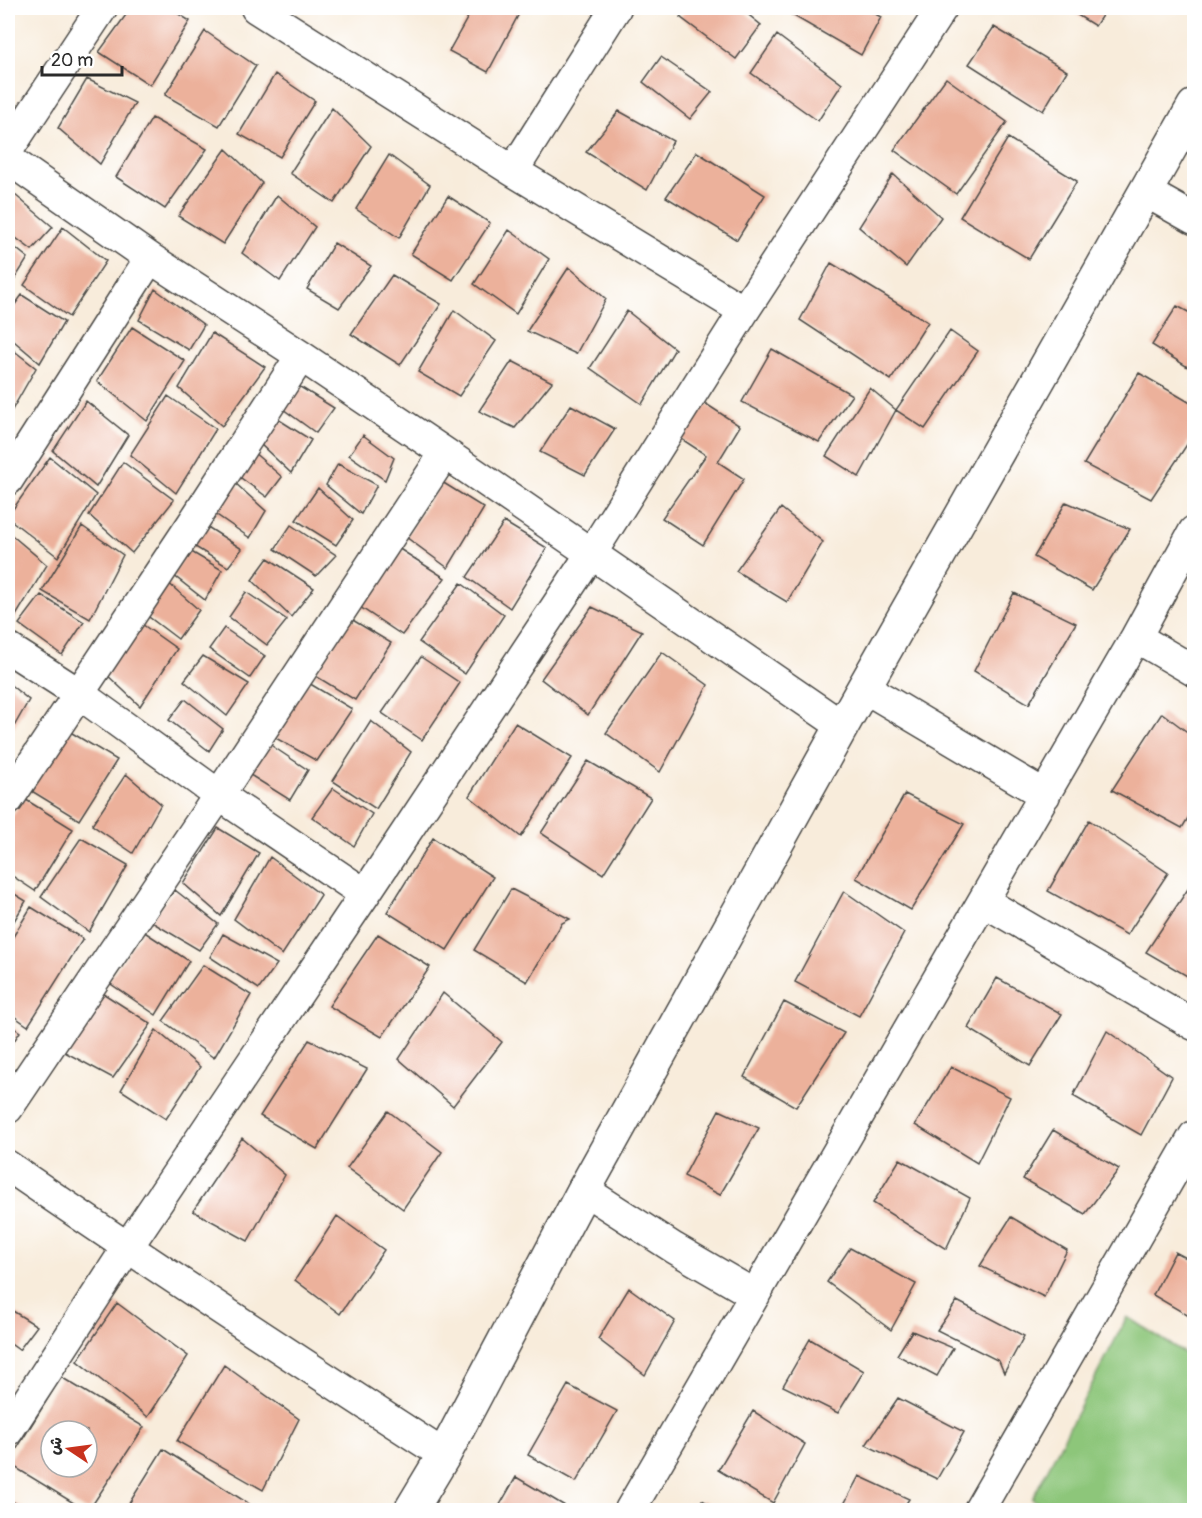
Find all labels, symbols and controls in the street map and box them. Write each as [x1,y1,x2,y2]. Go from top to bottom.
scale bar [42,39,122,77]
text: 20 m [51,49,93,72]
north arrow [39,1419,99,1479]
text: ش [44,1435,67,1457]

